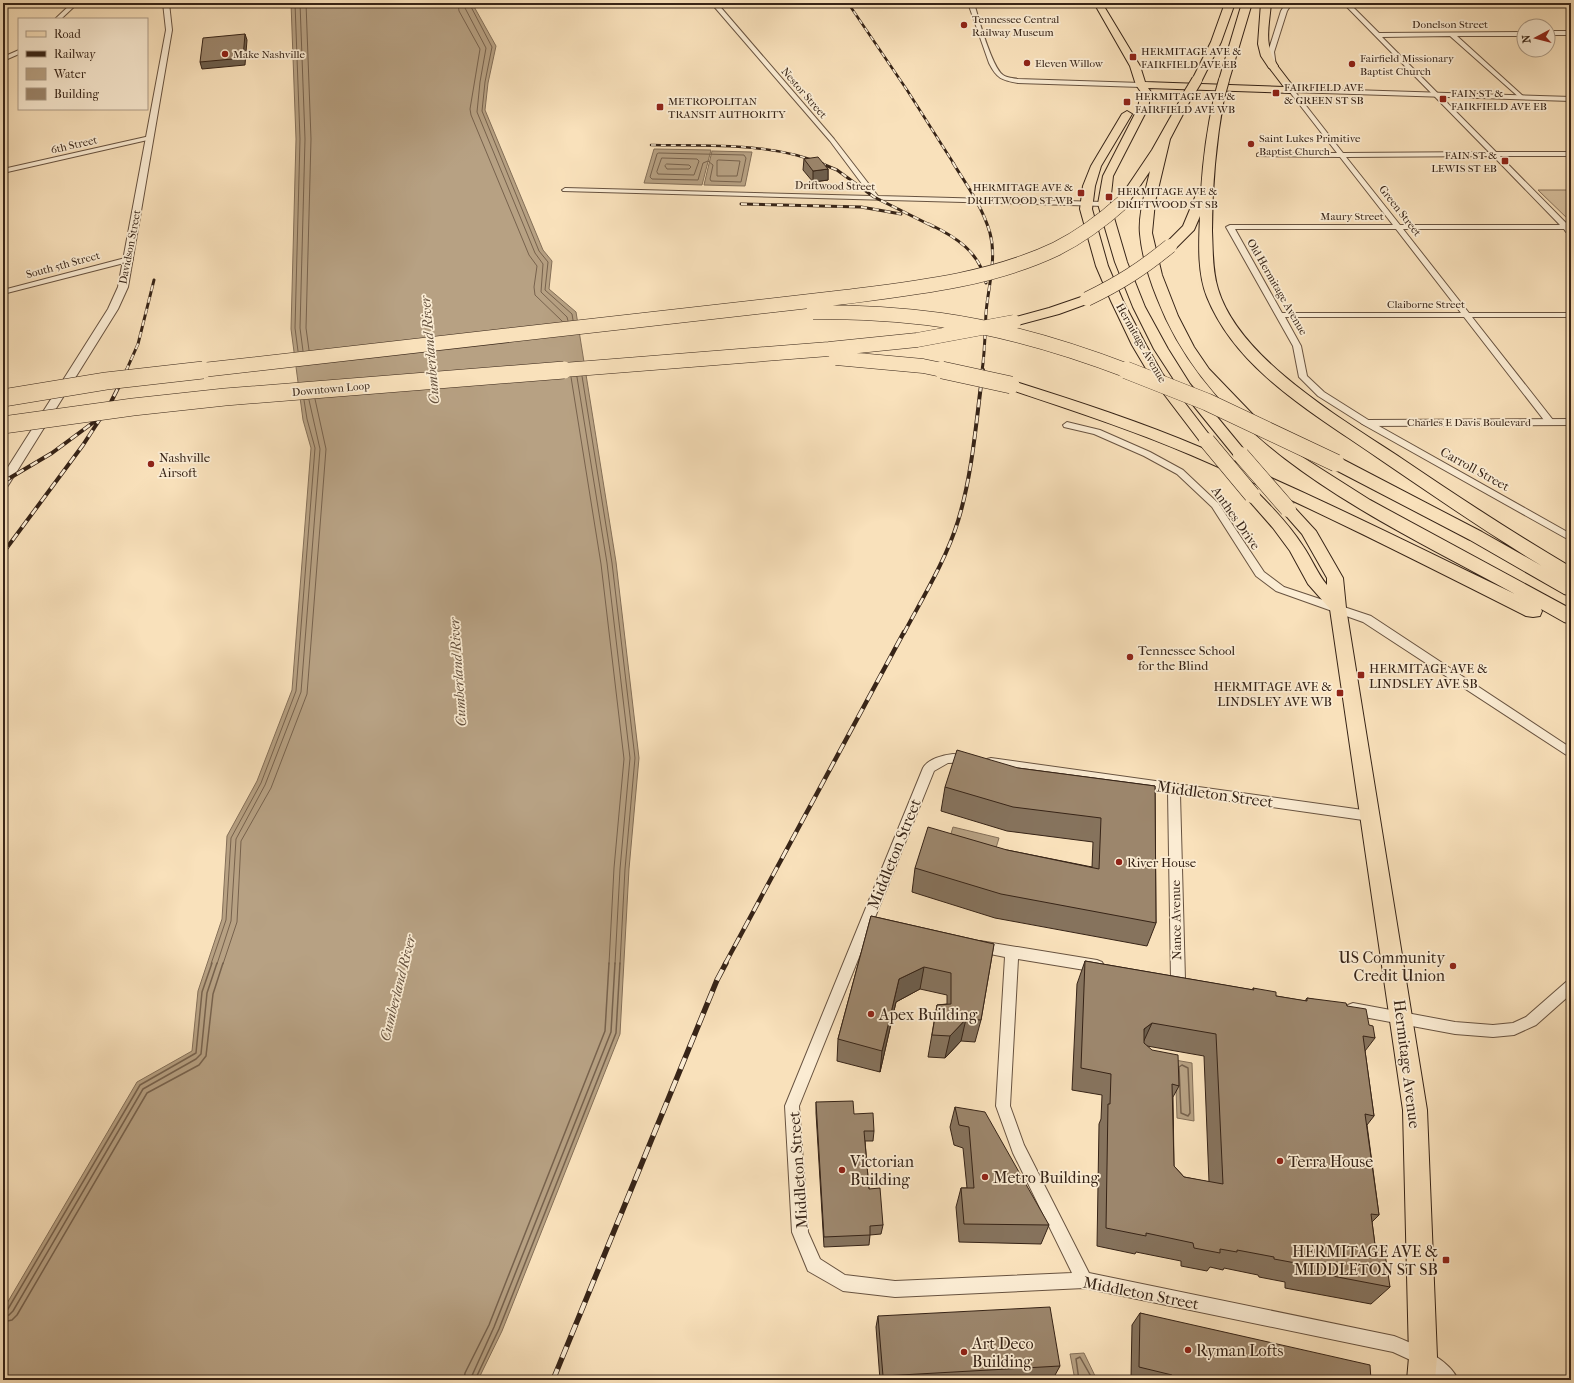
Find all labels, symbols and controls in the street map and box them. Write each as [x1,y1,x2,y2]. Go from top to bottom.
place label: Tennessee Central Railway Museum [972,13,1059,39]
legend [18,18,148,110]
street label: Donelson Street [1412,18,1488,31]
north arrow [1516,18,1556,58]
marker: Tennessee Central Railway Museum [959,20,969,30]
text: Road [54,27,81,41]
text: N [1520,34,1534,44]
place label: HERMITAGE AVE & FAIRFIELD AVE EB [1141,45,1241,71]
text: Railway [54,47,96,61]
place label: Make Nashville [233,48,305,61]
marker: Make Nashville [220,49,230,59]
marker: HERMITAGE AVE & FAIRFIELD AVE EB [1128,52,1138,62]
place label: Fairfield Missionary Baptist Church [1360,52,1455,78]
place label: Eleven Willow [1035,57,1104,70]
marker: Eleven Willow [1022,58,1032,68]
marker: Fairfield Missionary Baptist Church [1347,59,1357,69]
street label: Nestor Street [778,65,830,121]
text: Water [53,67,87,81]
place label: FAIRFIELD AVE & GREEN ST SB [1284,81,1364,107]
text: Building [54,87,99,101]
place label: FAIN ST & FAIRFIELD AVE EB [1451,87,1547,113]
marker: FAIRFIELD AVE & GREEN ST SB [1271,88,1281,98]
place label: HERMITAGE AVE & FAIRFIELD AVE WB [1135,90,1235,116]
marker: FAIN ST & FAIRFIELD AVE EB [1438,94,1448,104]
place label: METROPOLITAN TRANSIT AUTHORITY [668,95,786,121]
marker: HERMITAGE AVE & FAIRFIELD AVE WB [1122,97,1132,107]
marker: METROPOLITAN TRANSIT AUTHORITY [655,102,665,112]
place label: Saint Lukes Primitive Baptist Church [1259,132,1361,158]
street label: 6th Street [49,133,99,157]
marker: Saint Lukes Primitive Baptist Church [1246,139,1256,149]
place label: FAIN ST & LEWIS ST EB [1431,149,1497,175]
marker: FAIN ST & LEWIS ST EB [1500,156,1510,166]
street label: Driftwood Street [795,179,875,193]
place label: HERMITAGE AVE & DRIFTWOOD ST WB [967,181,1073,207]
street label: Green Street [1376,183,1424,239]
place label: HERMITAGE AVE & DRIFTWOOD ST SB [1117,185,1218,211]
marker: HERMITAGE AVE & DRIFTWOOD ST WB [1076,188,1086,198]
marker: HERMITAGE AVE & DRIFTWOOD ST SB [1104,192,1114,202]
street label: Davidson Street [116,209,144,285]
street label: Maury Street [1320,210,1384,223]
street label: Old Hermitage Avenue [1244,236,1310,338]
street label: South 5th Street [25,249,101,281]
water label: Cumberland River [417,293,443,405]
street label: Claiborne Street [1387,298,1465,311]
street label: Hermitage Avenue [1113,301,1169,385]
street label: Downtown Loop [291,379,371,399]
street label: Charles E Davis Boulevard [1407,416,1532,429]
street label: Carroll Street [1438,444,1512,494]
place label: Nashville Airsoft [158,450,211,480]
marker: Nashville Airsoft [146,459,156,469]
street label: Anthes Drive [1208,483,1264,553]
water label: Cumberland River [446,615,470,727]
place label: Tennessee School for the Blind [1138,643,1236,673]
marker: Tennessee School for the Blind [1125,652,1135,662]
place label: HERMITAGE AVE & LINDSLEY AVE SB [1369,661,1488,691]
marker: HERMITAGE AVE & LINDSLEY AVE SB [1356,670,1366,680]
place label: HERMITAGE AVE & LINDSLEY AVE WB [1213,679,1332,709]
marker: HERMITAGE AVE & LINDSLEY AVE WB [1335,688,1345,698]
street label: Middleton Street [1155,776,1275,812]
street label: Middleton Street [863,796,925,912]
place label: River House [1127,855,1197,870]
marker: River House [1114,857,1124,867]
street label: Nance Avenue [1168,879,1184,960]
water label: Cumberland River [377,932,420,1043]
place label: US Community Credit Union [1338,948,1446,985]
marker: US Community Credit Union [1448,961,1458,971]
street label: Hermitage Avenue [1390,998,1424,1130]
place label: Apex Building [878,1005,978,1024]
marker: Apex Building [866,1009,876,1019]
street label: Middleton Street [784,1110,812,1229]
place label: Victorian Building [849,1152,915,1189]
place label: Terra House [1288,1152,1373,1171]
marker: Terra House [1275,1156,1285,1166]
marker: Victorian Building [837,1165,847,1175]
place label: Metro Building [993,1168,1100,1187]
marker: Metro Building [980,1172,990,1182]
place label: HERMITAGE AVE & MIDDLETON ST SB [1292,1242,1438,1279]
marker: HERMITAGE AVE & MIDDLETON ST SB [1441,1255,1451,1265]
street label: Middleton Street [1081,1272,1201,1314]
place label: Art Deco Building [971,1334,1034,1371]
place label: Ryman Lofts [1196,1341,1284,1360]
marker: Ryman Lofts [1183,1345,1193,1355]
marker: Art Deco Building [959,1347,969,1357]

